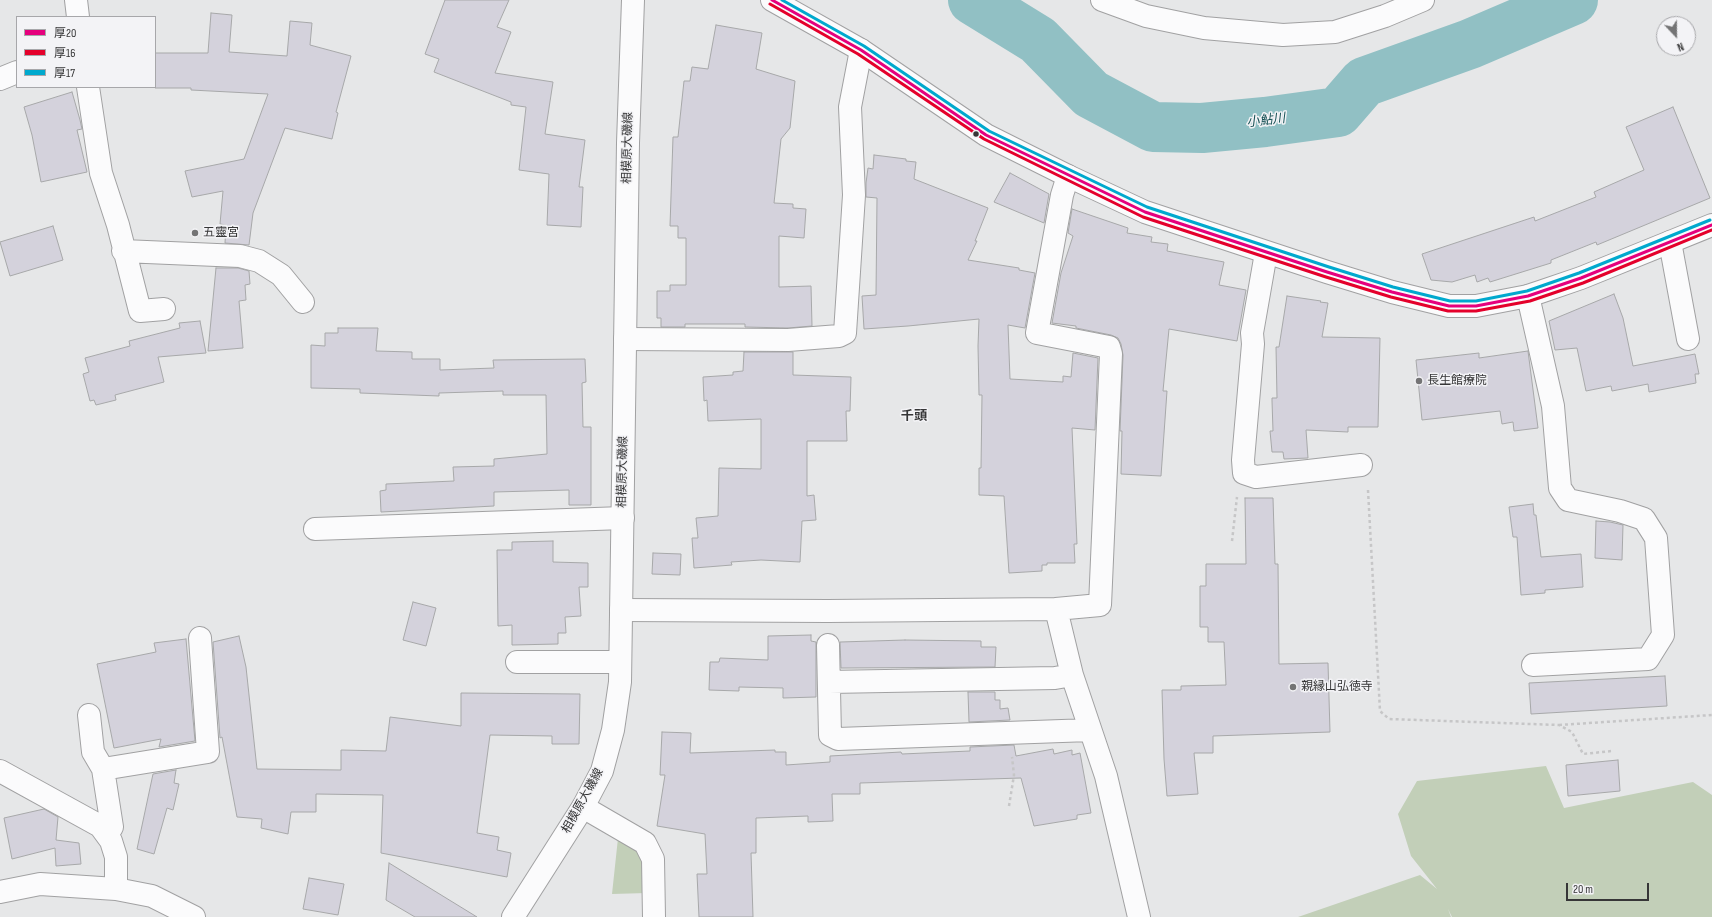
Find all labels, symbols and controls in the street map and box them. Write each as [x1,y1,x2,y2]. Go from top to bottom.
legend [16,16,156,88]
north arrow [1656,16,1696,56]
text: 厚20 [54,26,76,41]
text: N [1675,40,1685,54]
text: 厚16 [54,46,75,61]
text: 厚17 [54,66,75,81]
water label: 小鮎川 [1246,111,1286,131]
street label: 相模原大磯線 [620,112,636,184]
unlabelled marker [971,129,981,139]
place label: 五靈宮 [203,226,239,240]
marker: 五靈宮 [190,228,200,238]
place label: 長生館療院 [1427,374,1487,388]
marker: 長生館療院 [1414,376,1424,386]
district label: 千頭 [901,409,927,425]
street label: 相模原大磯線 [615,436,631,508]
place label: 親縁山弘徳寺 [1301,680,1373,694]
marker: 親縁山弘徳寺 [1288,682,1298,692]
street label: 相模原大磯線 [559,766,607,836]
scale bar [1568,875,1651,901]
text: 20 m [1573,882,1593,897]

